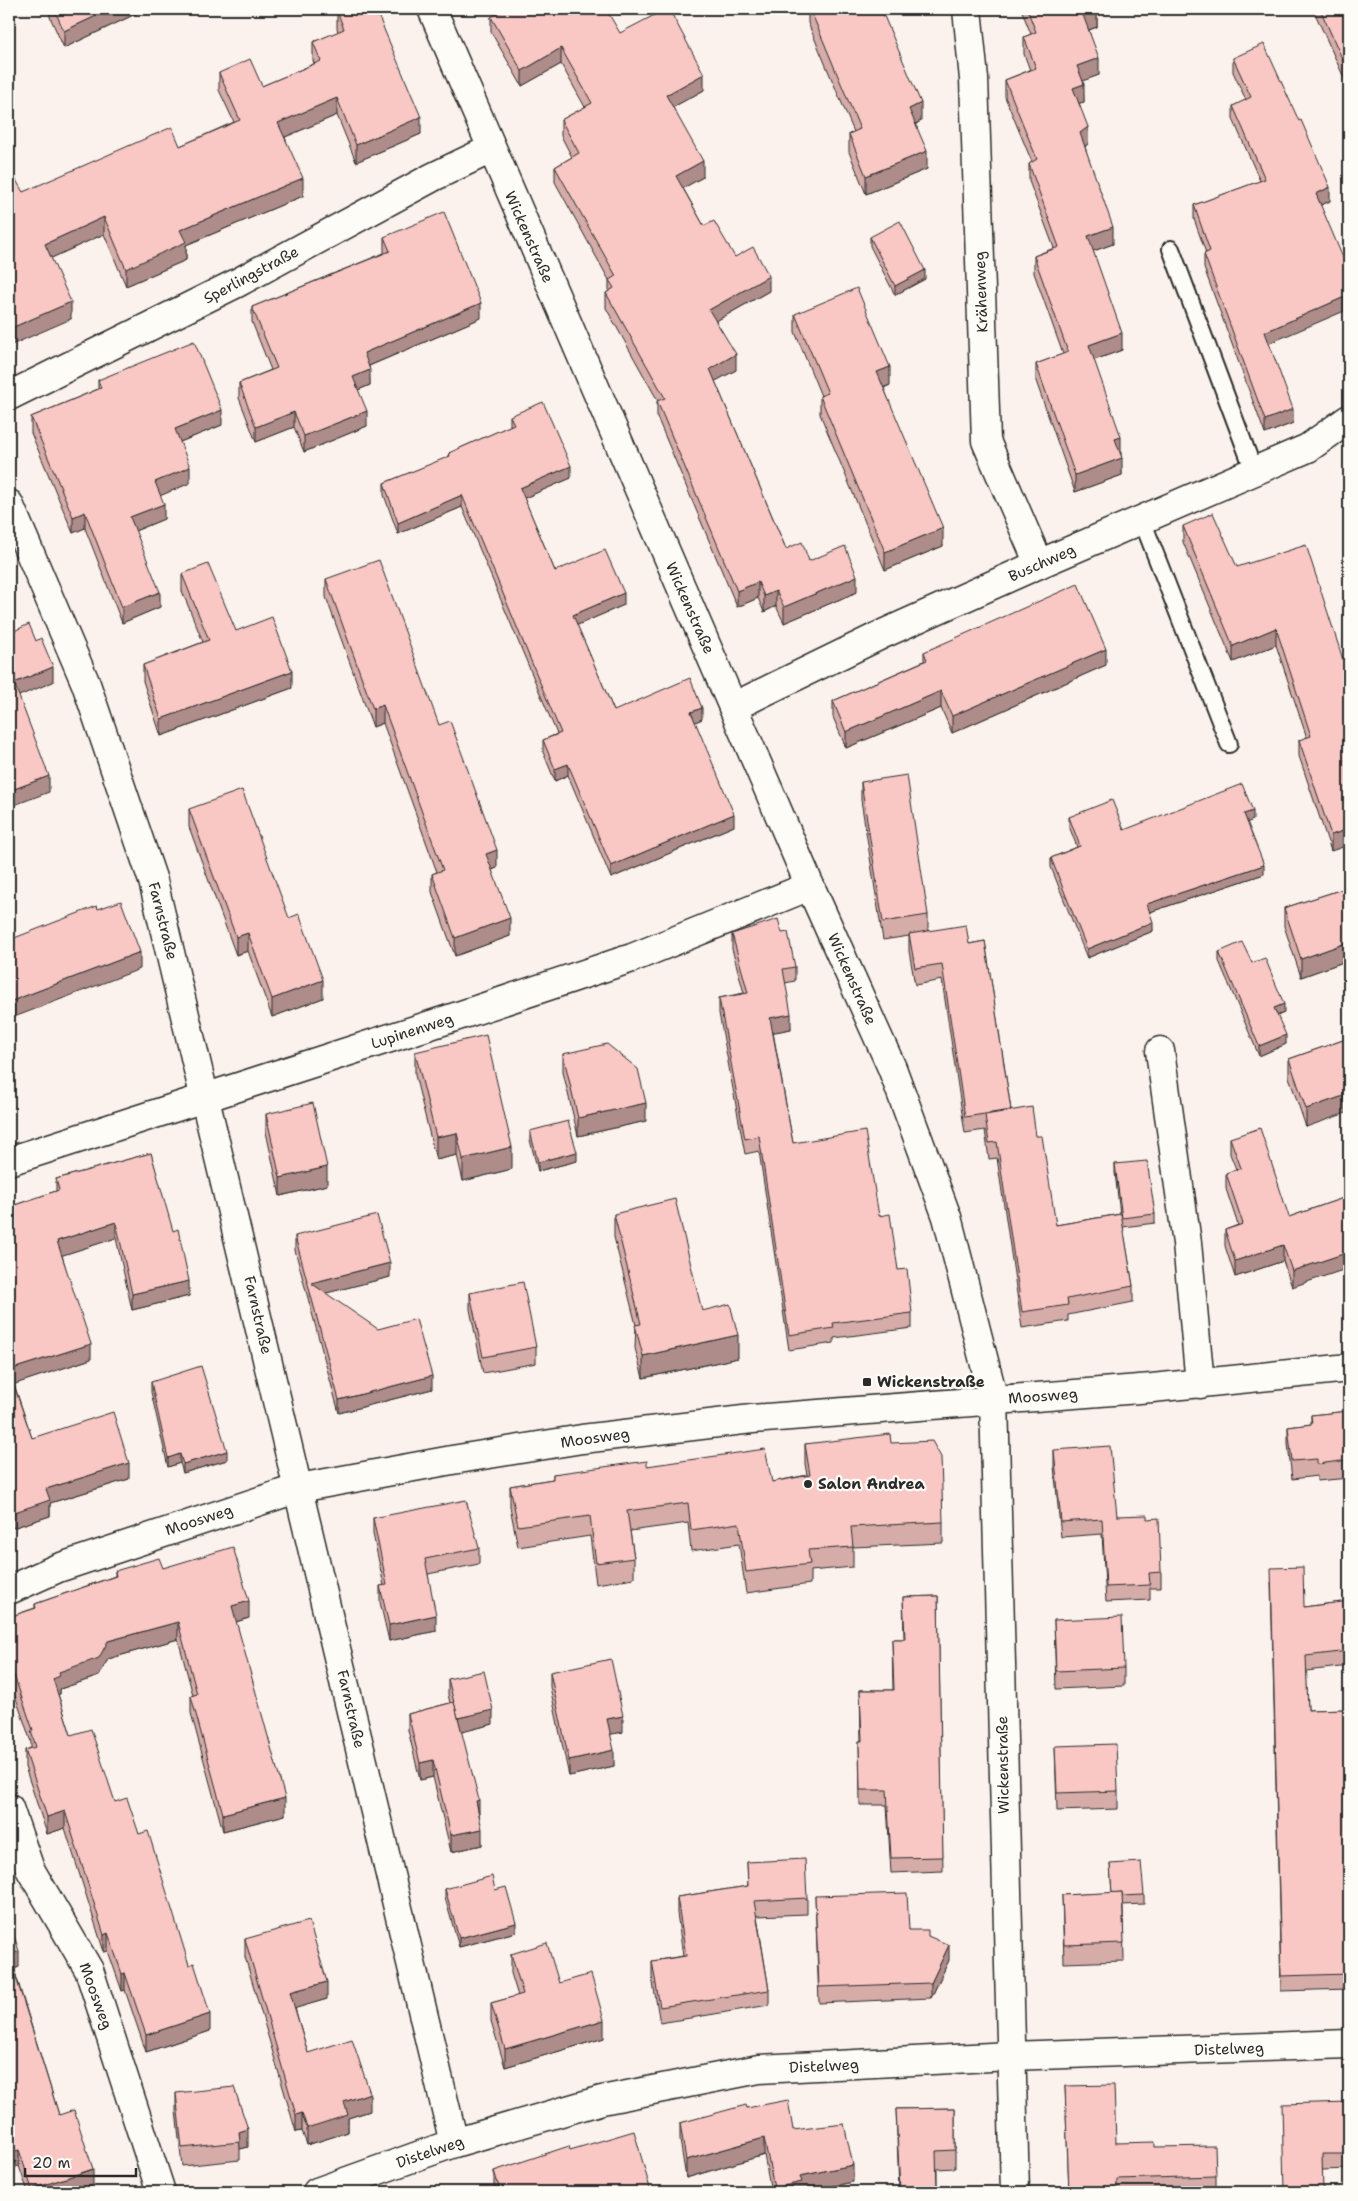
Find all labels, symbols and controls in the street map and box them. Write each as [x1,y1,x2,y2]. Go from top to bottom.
street label: Wickenstraße [500,188,558,286]
street label: Sperlingstraße [200,241,302,309]
street label: Krähenweg [970,251,992,333]
street label: Buschweg [1005,539,1079,587]
street label: Wickenstraße [661,559,719,657]
street label: Farnstraße [144,880,182,962]
street label: Wickenstraße [823,930,881,1028]
street label: Lupinenweg [368,1008,456,1054]
street label: Farnstraße [239,1274,277,1356]
place label: Wickenstraße [877,1372,985,1392]
marker: Wickenstraße [861,1376,873,1388]
street label: Moosweg [1007,1384,1079,1408]
street label: Moosweg [559,1423,631,1453]
place label: Salon Andrea [818,1474,925,1494]
marker: Salon Andrea [802,1478,814,1490]
street label: Moosweg [163,1500,235,1540]
street label: Farnstraße [332,1668,370,1750]
street label: Wickenstraße [992,1716,1014,1814]
street label: Moosweg [75,1960,117,2032]
street label: Distelweg [1194,2038,1264,2060]
street label: Distelweg [788,2054,860,2078]
street label: Distelweg [394,2131,466,2173]
scale bar [25,2146,136,2178]
text: 20 m [32,2153,71,2173]

